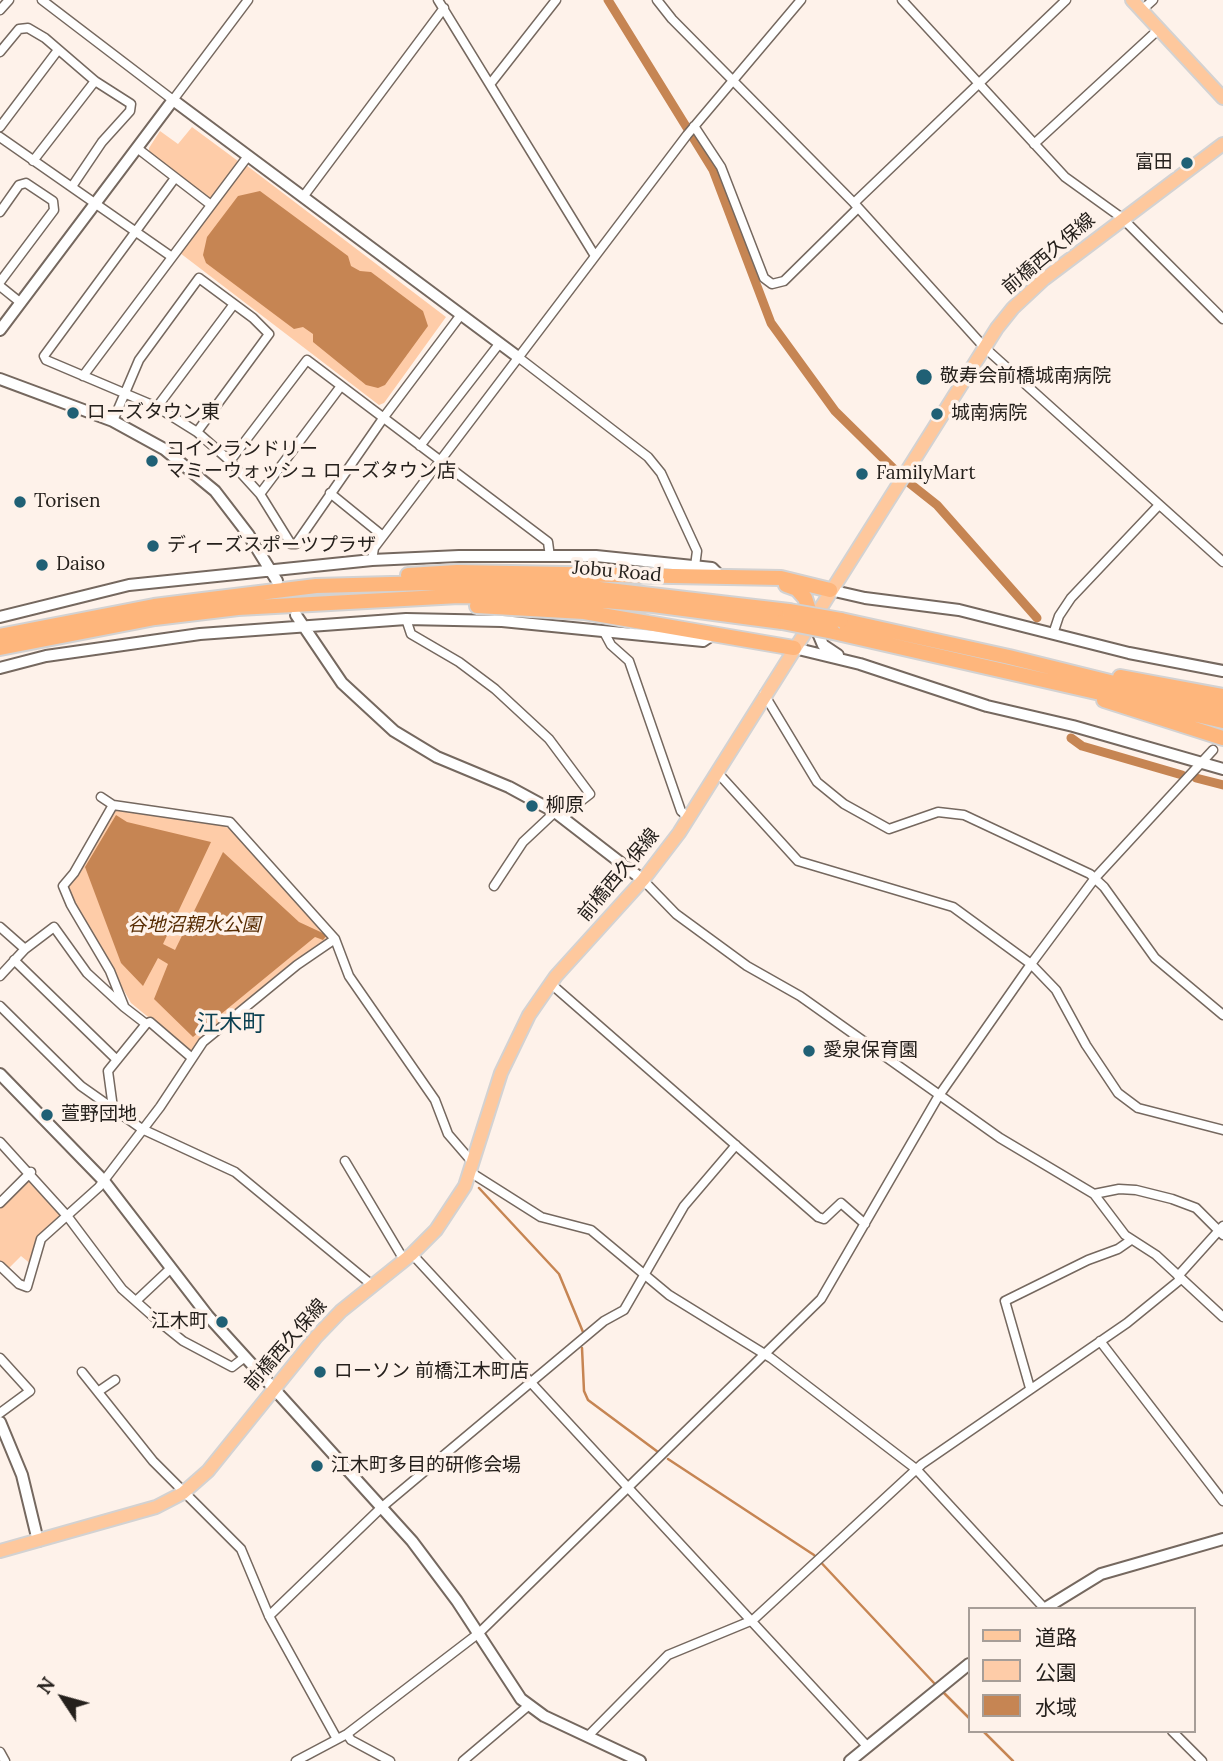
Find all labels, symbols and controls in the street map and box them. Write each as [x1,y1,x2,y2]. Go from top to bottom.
place label: 富田 [1135,152,1173,174]
marker: 富田 [1179,155,1195,171]
street label: 前橋西久保線 [998,209,1100,299]
place label: 敬寿会前橋城南病院 [940,366,1111,388]
marker: 敬寿会前橋城南病院 [914,367,934,387]
place label: ローズタウン東 [87,402,220,424]
place label: 城南病院 [951,403,1027,425]
marker: ローズタウン東 [65,405,81,421]
marker: 城南病院 [929,406,945,422]
place label: コインランドリー マミーウォッシュ ローズタウン店 [166,439,456,483]
marker: コインランドリー マミーウォッシュ ローズタウン店 [144,453,160,469]
place label: FamilyMart [876,463,975,485]
marker: FamilyMart [854,466,870,482]
place label: Torisen [34,491,101,513]
marker: Torisen [12,494,28,510]
place label: ディーズスポーツプラザ [167,535,376,557]
marker: ディーズスポーツプラザ [145,538,161,554]
place label: Daiso [56,554,105,576]
marker: Daiso [34,557,50,573]
street label: Jobu Road [571,557,663,587]
place label: 柳原 [546,795,584,817]
marker: 柳原 [524,798,540,814]
street label: 前橋西久保線 [574,824,664,926]
park label: 谷地沼親水公園 [128,915,260,937]
district label: 江木町 [197,1010,265,1038]
place label: 愛泉保育園 [823,1040,918,1062]
marker: 愛泉保育園 [801,1043,817,1059]
place label: 萱野団地 [61,1104,137,1126]
marker: 萱野団地 [39,1107,55,1123]
street label: 前橋西久保線 [240,1295,332,1395]
place label: 江木町 [151,1311,208,1333]
marker: 江木町 [214,1314,230,1330]
place label: ローソン 前橋江木町店 [334,1361,529,1383]
marker: ローソン 前橋江木町店 [312,1364,328,1380]
place label: 江木町多目的研修会場 [331,1455,521,1477]
marker: 江木町多目的研修会場 [309,1458,325,1474]
legend [968,1607,1195,1733]
text: 道路 [1035,1624,1077,1651]
text: 公園 [1035,1659,1077,1686]
north arrow [28,1663,98,1733]
text: N [32,1673,60,1699]
text: 水域 [1035,1694,1077,1721]

